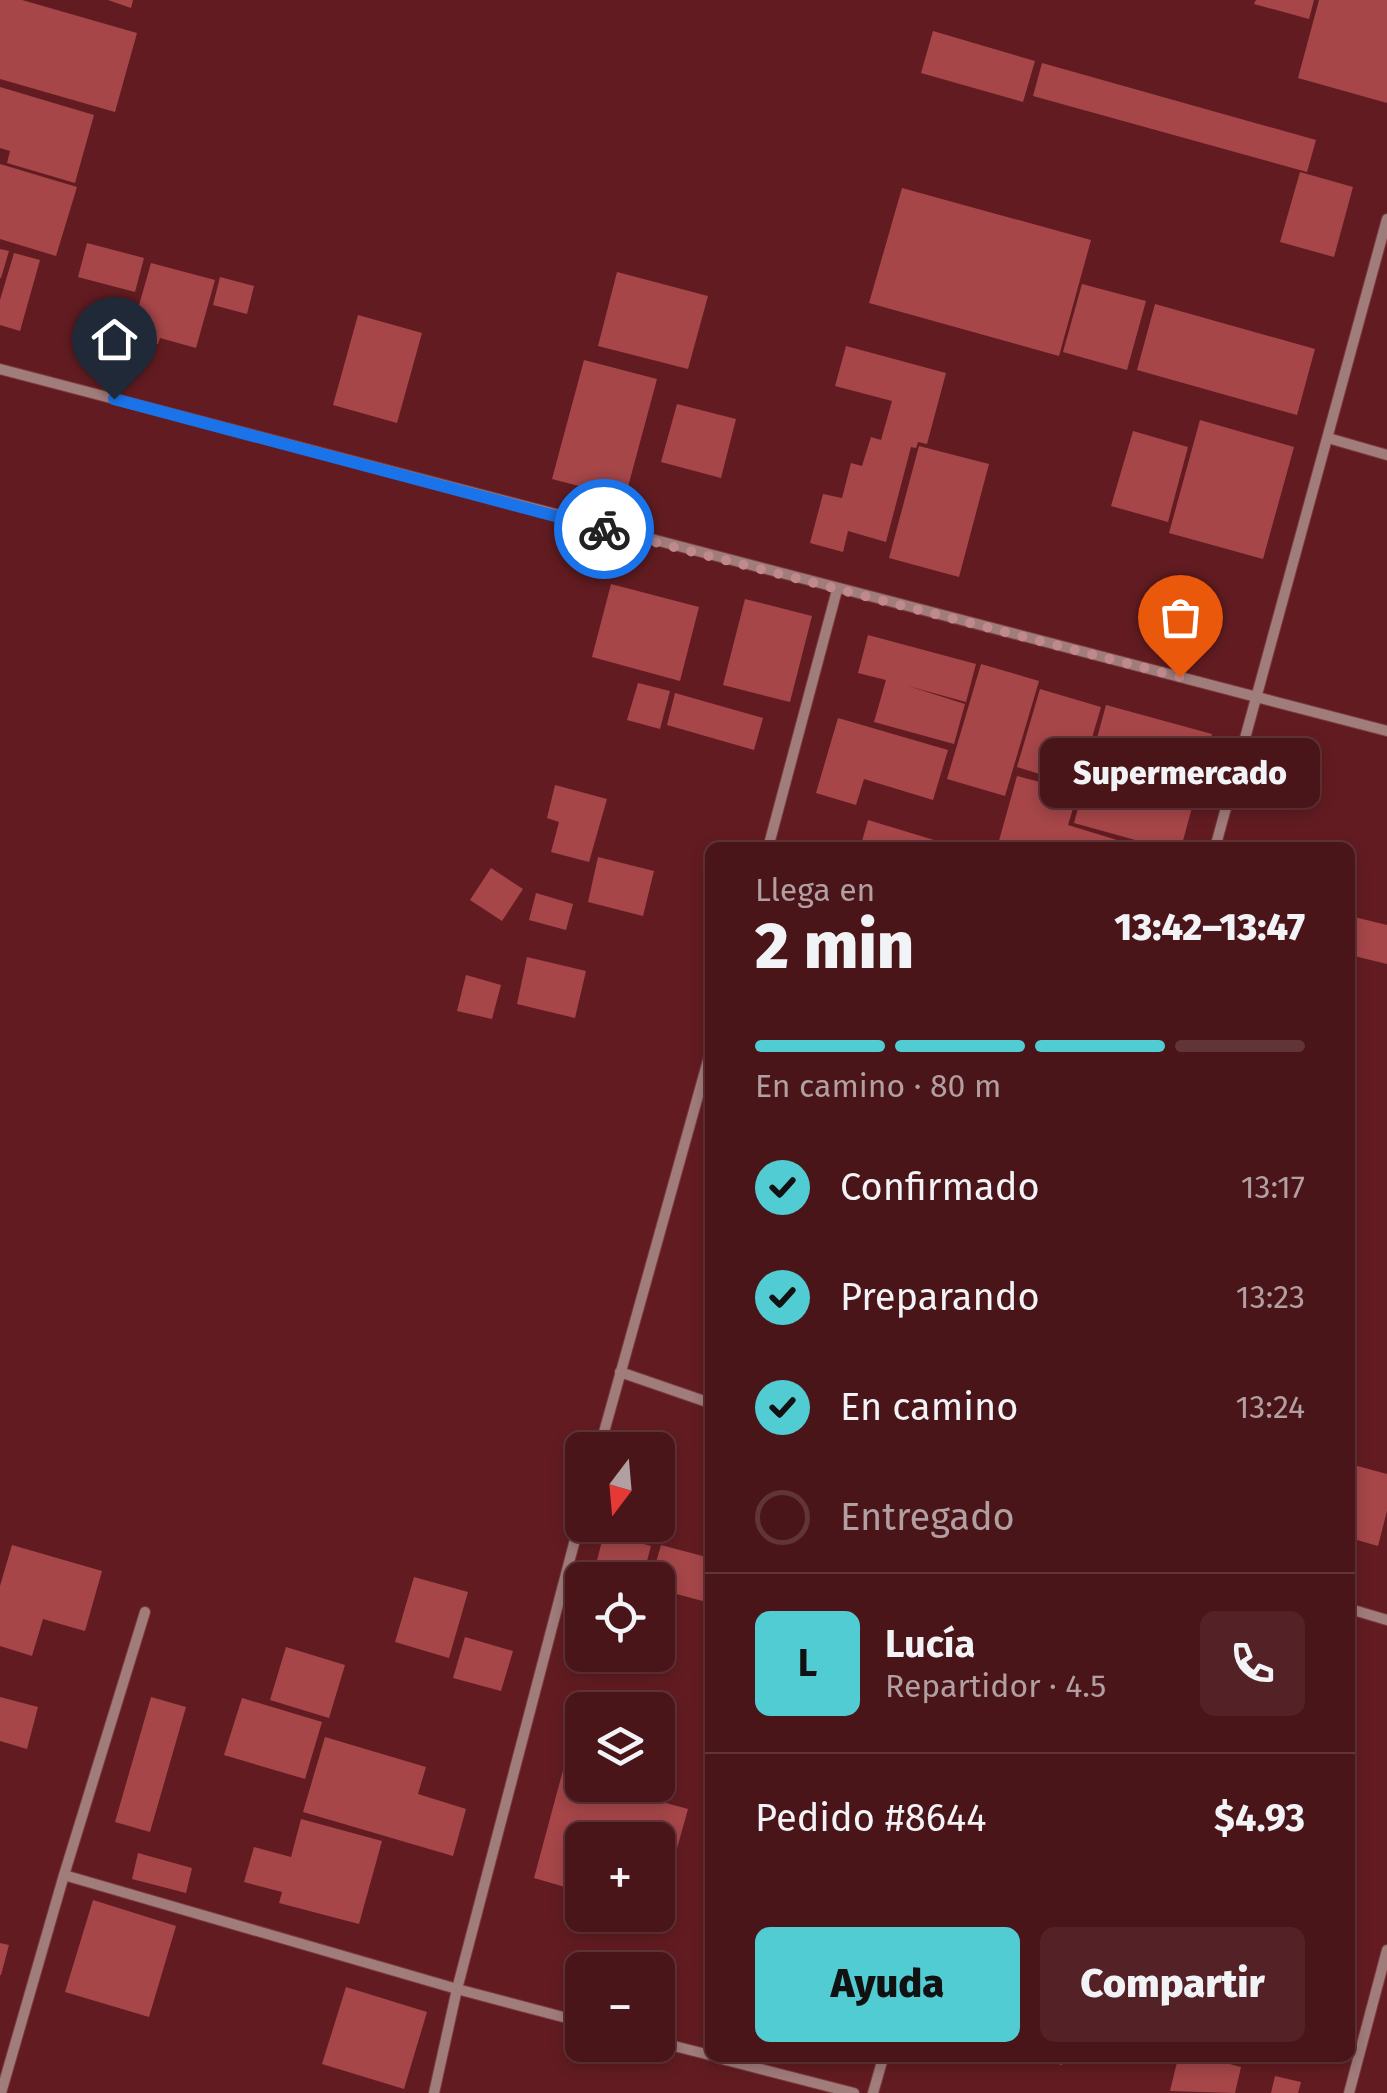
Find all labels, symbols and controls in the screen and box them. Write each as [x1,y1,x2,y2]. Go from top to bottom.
pin [72,297,157,400]
icon: home [87,312,142,367]
courier [554,479,654,579]
icon: bike [577,502,632,557]
pin [1138,575,1223,678]
icon: bag [1153,590,1208,645]
callout: Supermercado [1040,737,1320,807]
text: Supermercado [1073,754,1287,792]
text: Llega en [755,871,875,909]
text: 13:42–13:47 [1114,904,1305,950]
text: 2 min [755,907,914,985]
text: En camino · 80 m [755,1067,1001,1105]
icon: check [755,1160,810,1215]
text: Confirmado [840,1164,1040,1210]
text: 13:17 [1241,1168,1305,1206]
icon: check [755,1270,810,1325]
text: Preparando [840,1274,1040,1320]
text: 13:23 [1236,1278,1305,1316]
icon: check [755,1380,810,1435]
text: En camino [840,1384,1019,1430]
text: 13:24 [1235,1388,1305,1426]
north arrow [565,1432,675,1542]
map controls [565,1432,675,2062]
text: Entregado [840,1494,1015,1540]
button: locate [565,1562,675,1672]
button: phone [1200,1611,1305,1716]
text: Lucía [885,1621,975,1667]
text: L [798,1640,817,1686]
text: Repartidor · 4.5 [885,1667,1106,1705]
button: layers [565,1692,675,1802]
text: Pedido #8644 [755,1795,986,1841]
text: $4.93 [1214,1795,1305,1841]
button: + [565,1822,675,1932]
button: Ayuda [755,1927,1020,2042]
button: Compartir [1040,1927,1305,2042]
button: − [565,1952,675,2062]

